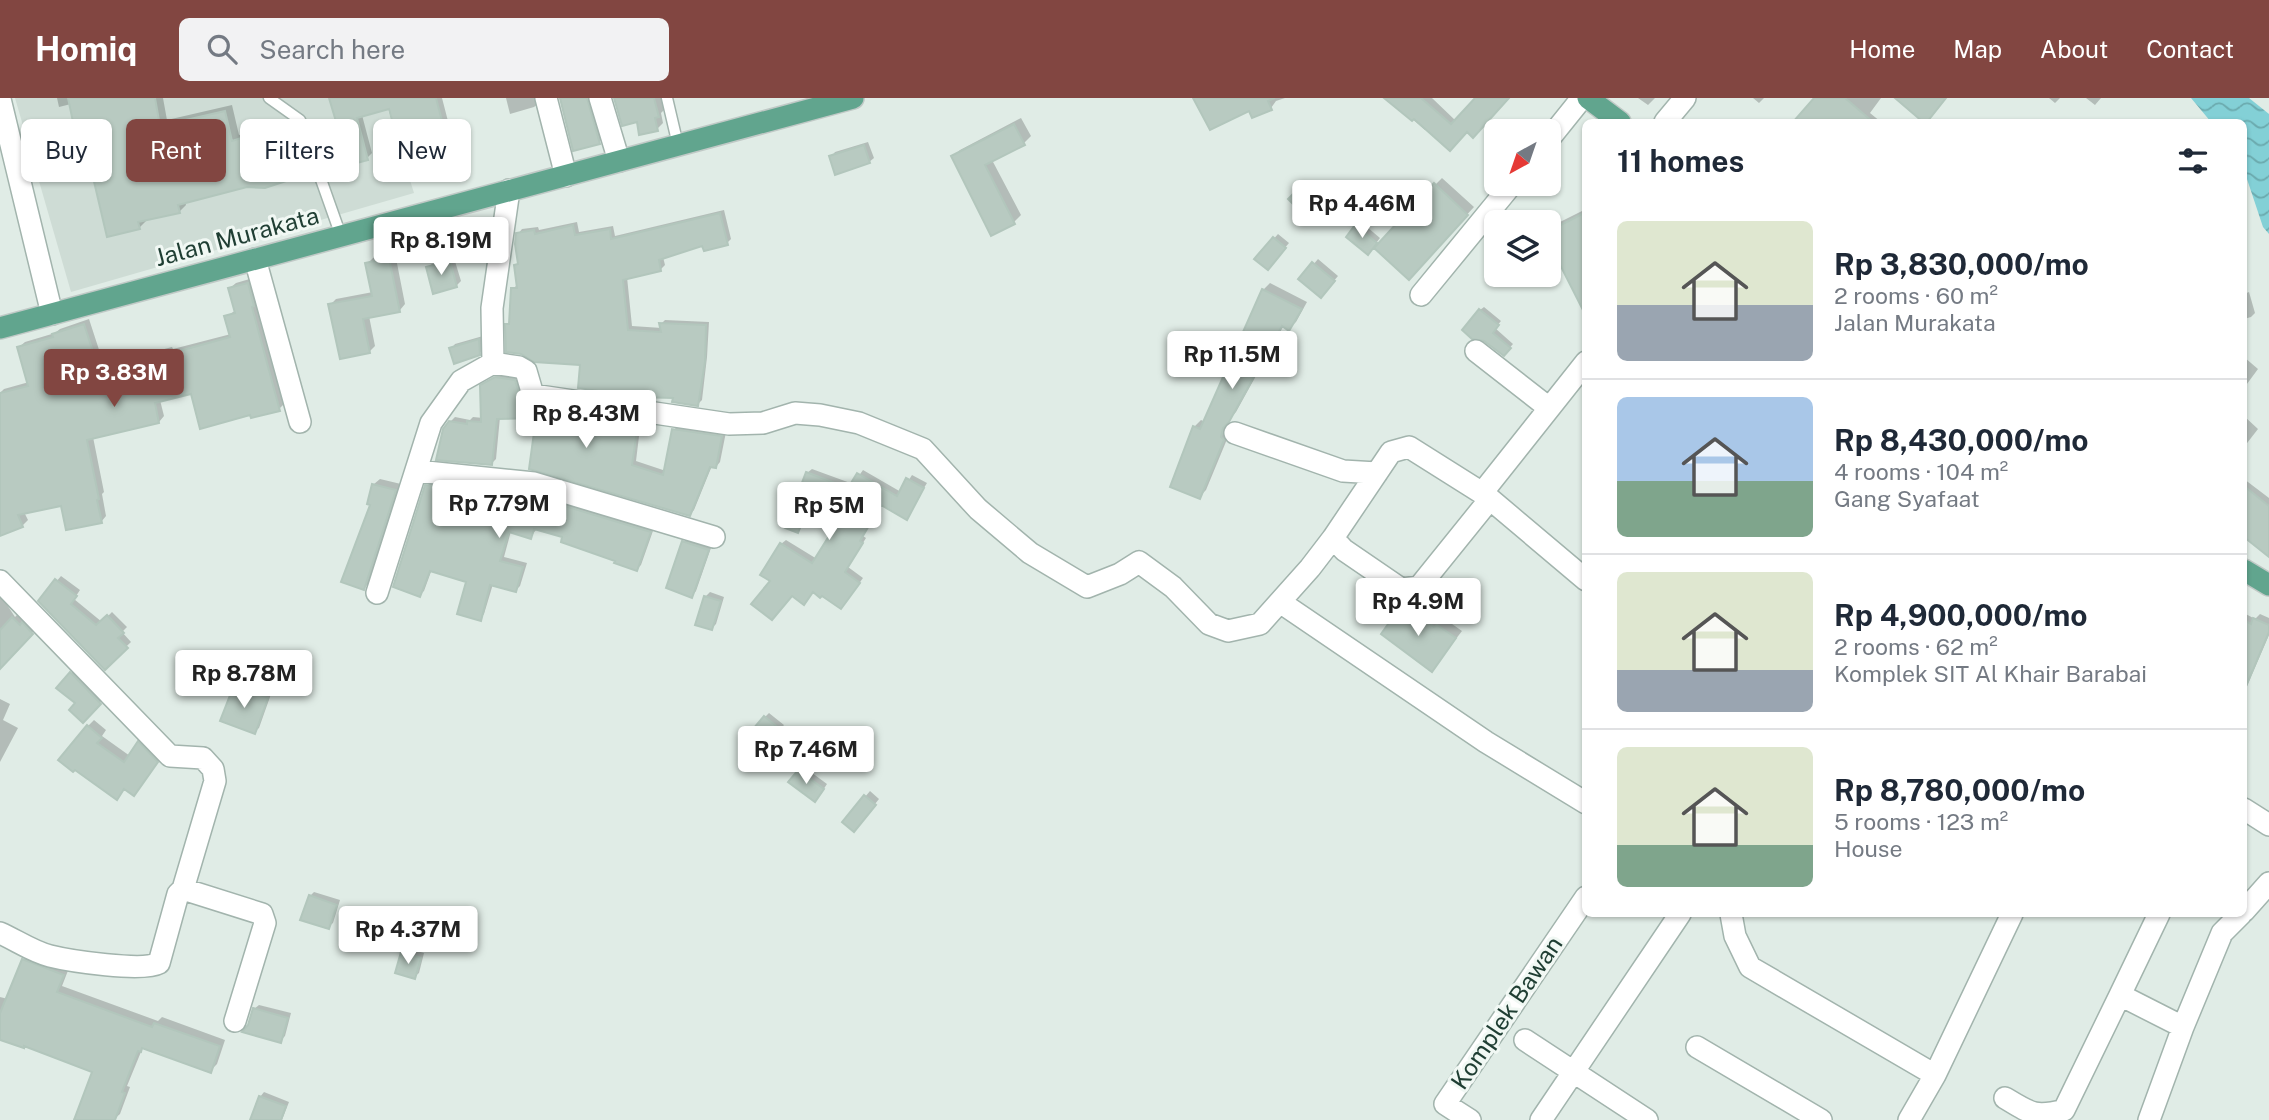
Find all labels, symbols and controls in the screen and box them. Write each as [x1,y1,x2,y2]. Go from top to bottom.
search box [179,18,669,81]
text: Homiq [35,30,137,68]
icon: search [203,30,241,68]
text: Search here [259,34,405,65]
text: Home [1849,35,1915,63]
text: Map [1953,35,2002,63]
text: About [2040,35,2108,63]
text: Contact [2146,35,2234,63]
chip: Buy [21,119,112,182]
chip: Rent [126,119,226,182]
chip: Filters [240,119,359,182]
chip: New [373,119,471,182]
north arrow [1484,119,1561,196]
map controls [1484,119,1561,287]
icon: filters [2174,142,2212,180]
text: 11 homes [1617,143,1744,179]
pin: Rp 4.46M [1290,180,1434,240]
text: Rp 4.46M [1308,189,1416,216]
street label: Jalan Murakata [152,201,322,271]
button: layers [1484,210,1561,287]
pin: Rp 8.19M [369,218,513,277]
text: Rp 8.19M [390,226,492,253]
text: Rp 3,830,000/mo [1834,246,2089,282]
icon: home [1673,249,1757,333]
text: 2 rooms · 60 m² [1834,282,1998,309]
text: Jalan Murakata [1834,309,1996,336]
pin: Rp 11.5M [1160,331,1304,391]
text: Rp 11.5M [1183,340,1281,367]
pin: Rp 3.83M [42,350,186,409]
text: Rp 3.83M [60,358,168,385]
pin: Rp 8.43M [514,390,658,450]
text: Rp 8.43M [532,399,640,426]
text: Rp 8,430,000/mo [1834,422,2089,458]
icon: home [1673,425,1757,509]
text: 4 rooms · 104 m² [1834,458,2008,485]
pin: Rp 7.79M [427,480,571,540]
pin: Rp 5M [780,482,878,542]
text: Gang Syafaat [1834,485,1980,512]
text: Rp 7.79M [448,489,550,516]
text: Rp 5M [793,491,865,518]
pin: Rp 4.9M [1353,578,1483,638]
text: Rp 4.9M [1372,587,1464,614]
text: Rp 4,900,000/mo [1834,597,2088,633]
icon: home [1673,600,1757,684]
text: 2 rooms · 62 m² [1834,633,1998,660]
pin: Rp 8.78M [172,650,316,710]
text: Rp 8.78M [191,659,297,686]
text: Komplek SIT Al Khair Barabai [1834,660,2147,687]
pin: Rp 7.46M [734,726,878,786]
text: Rp 7.46M [754,735,858,762]
text: Rp 8,780,000/mo [1834,772,2085,808]
icon: home [1673,775,1757,859]
text: 5 rooms · 123 m² [1834,808,2008,835]
text: House [1834,835,1902,862]
pin: Rp 4.37M [336,906,480,966]
text: Rp 4.37M [355,915,461,942]
street label: Komplek Bawan [1445,931,1568,1094]

